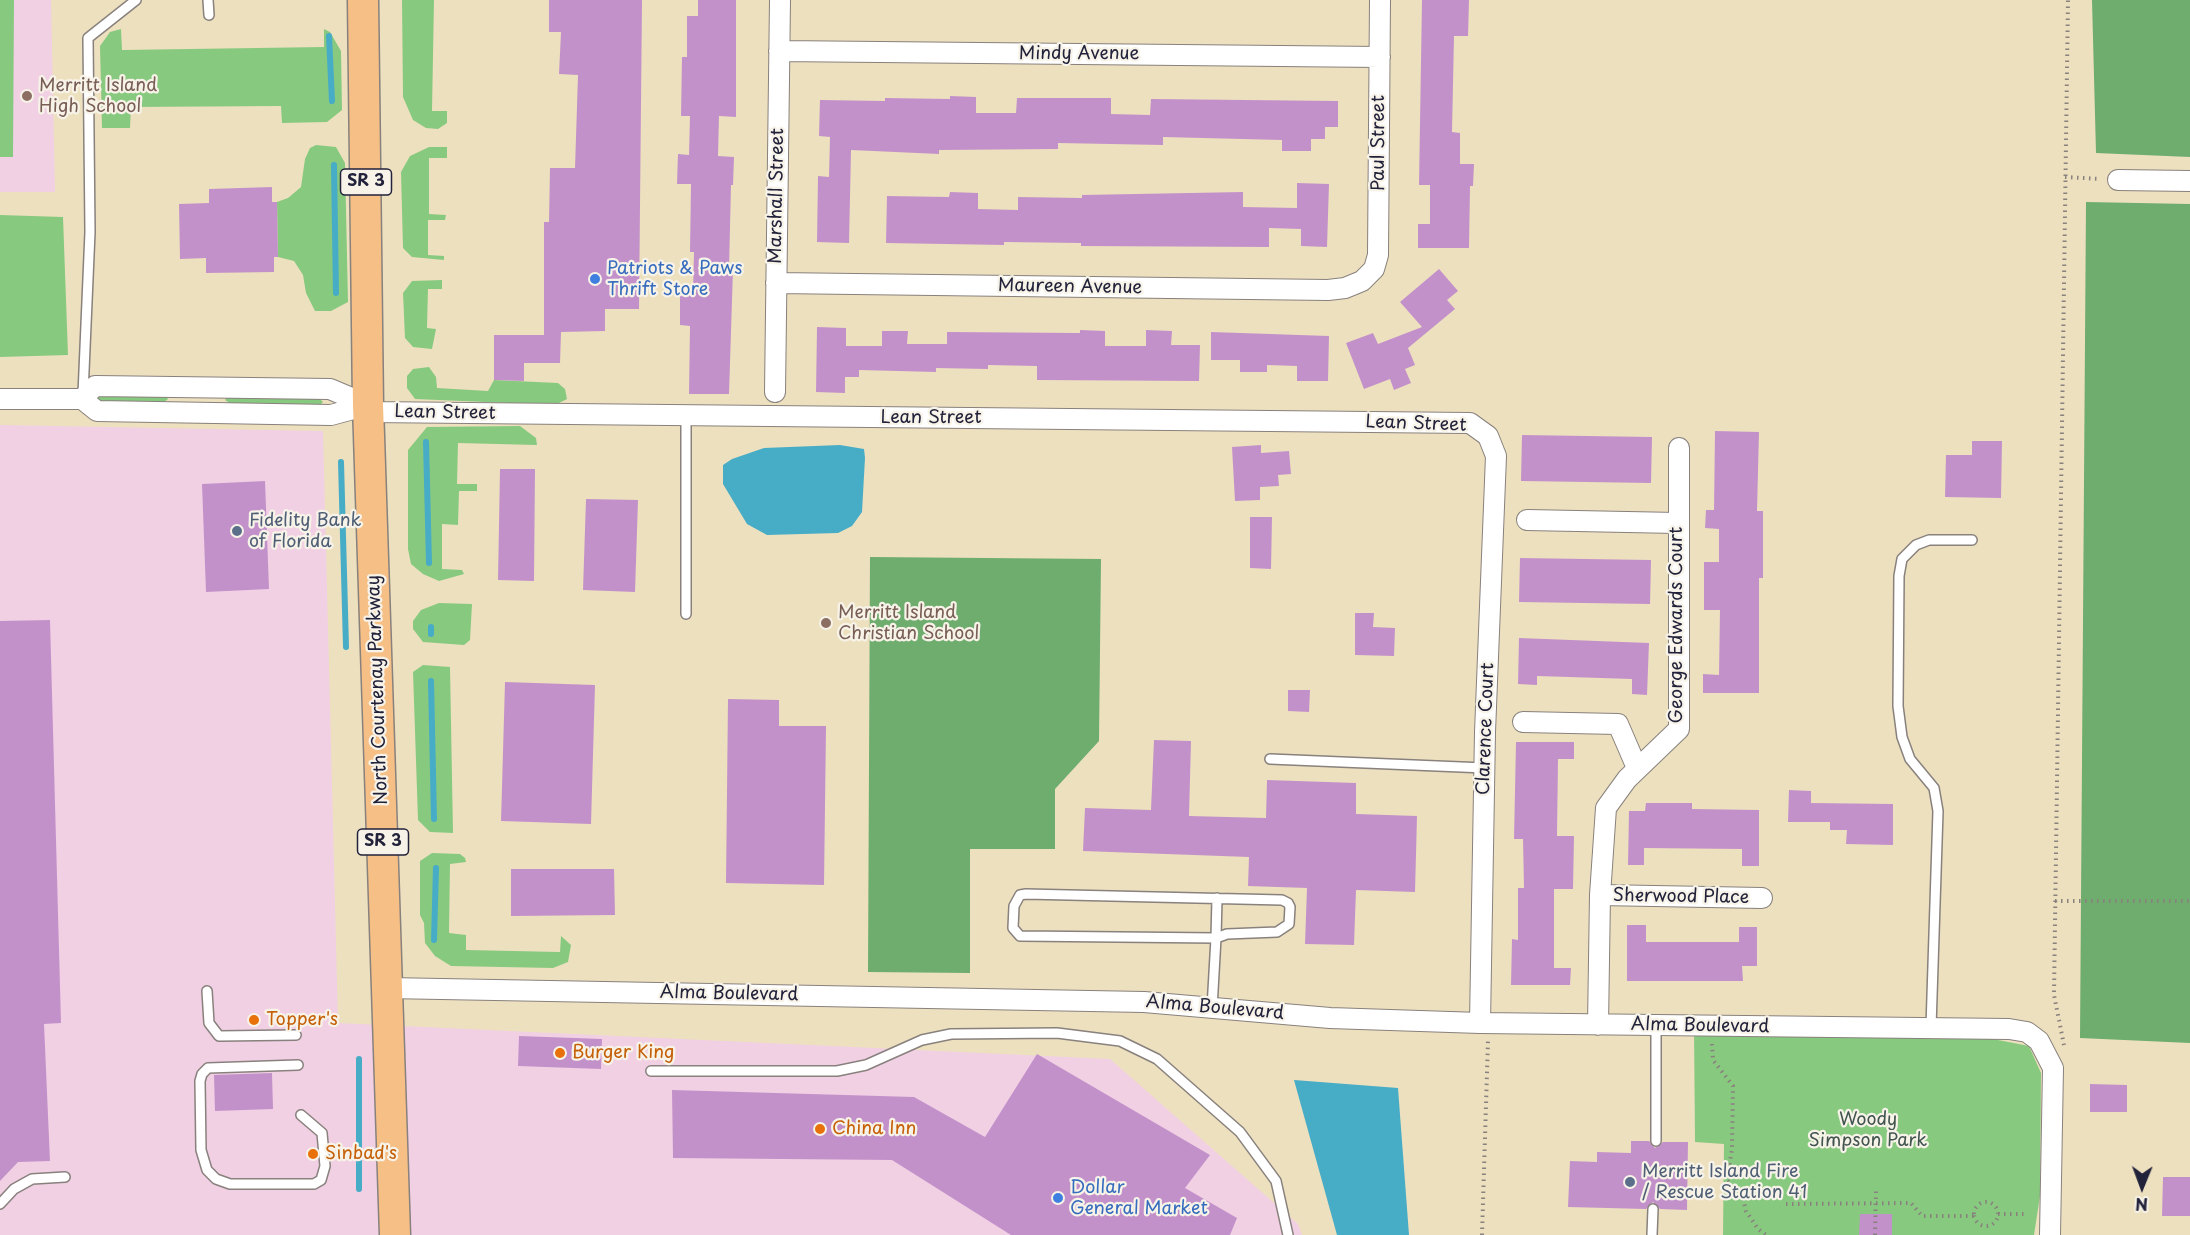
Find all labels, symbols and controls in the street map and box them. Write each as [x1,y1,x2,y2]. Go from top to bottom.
street label: Mindy Avenue [1019,43,1139,65]
place label: Merritt Island High School [39,75,157,118]
marker: Merritt Island High School [20,89,34,103]
street label: Paul Street [1368,95,1390,191]
street label: Marshall Street [765,128,789,264]
road number: SR 3 [340,169,392,195]
place label: Patriots & Paws Thrift Store [607,258,742,300]
marker: Patriots & Paws Thrift Store [588,272,602,286]
street label: Maureen Avenue [998,275,1142,299]
street label: Lean Street [394,401,496,425]
street label: Lean Street [880,407,982,429]
street label: Lean Street [1365,411,1467,437]
place label: Fidelity Bank of Florida [249,510,362,552]
marker: Fidelity Bank of Florida [230,524,244,538]
street label: George Edwards Court [1666,527,1688,723]
street label: North Courtenay Parkway [363,575,393,805]
place label: Merritt Island Christian School [838,602,979,644]
marker: Merritt Island Christian School [819,616,833,630]
street label: Clarence Court [1473,662,1499,796]
road number: SR 3 [358,829,409,855]
street label: Sherwood Place [1613,885,1749,909]
street label: Alma Boulevard [660,982,798,1006]
street label: Alma Boulevard [1145,991,1285,1025]
place label: Topper's [266,1009,338,1031]
marker: Topper's [247,1013,261,1027]
street label: Alma Boulevard [1631,1014,1769,1038]
place label: Burger King [572,1042,674,1064]
marker: Burger King [553,1046,567,1060]
park label: Woody Simpson Park [1809,1109,1927,1152]
place label: China Inn [832,1118,916,1140]
marker: China Inn [813,1122,827,1136]
place label: Sinbad's [325,1143,397,1165]
marker: Sinbad's [306,1147,320,1161]
north arrow [2112,1157,2172,1217]
place label: Merritt Island Fire / Rescue Station 41 [1642,1161,1807,1204]
marker: Merritt Island Fire / Rescue Station 41 [1623,1175,1637,1189]
place label: Dollar General Market [1070,1177,1208,1220]
marker: Dollar General Market [1051,1191,1065,1205]
text: N [2135,1193,2148,1217]

